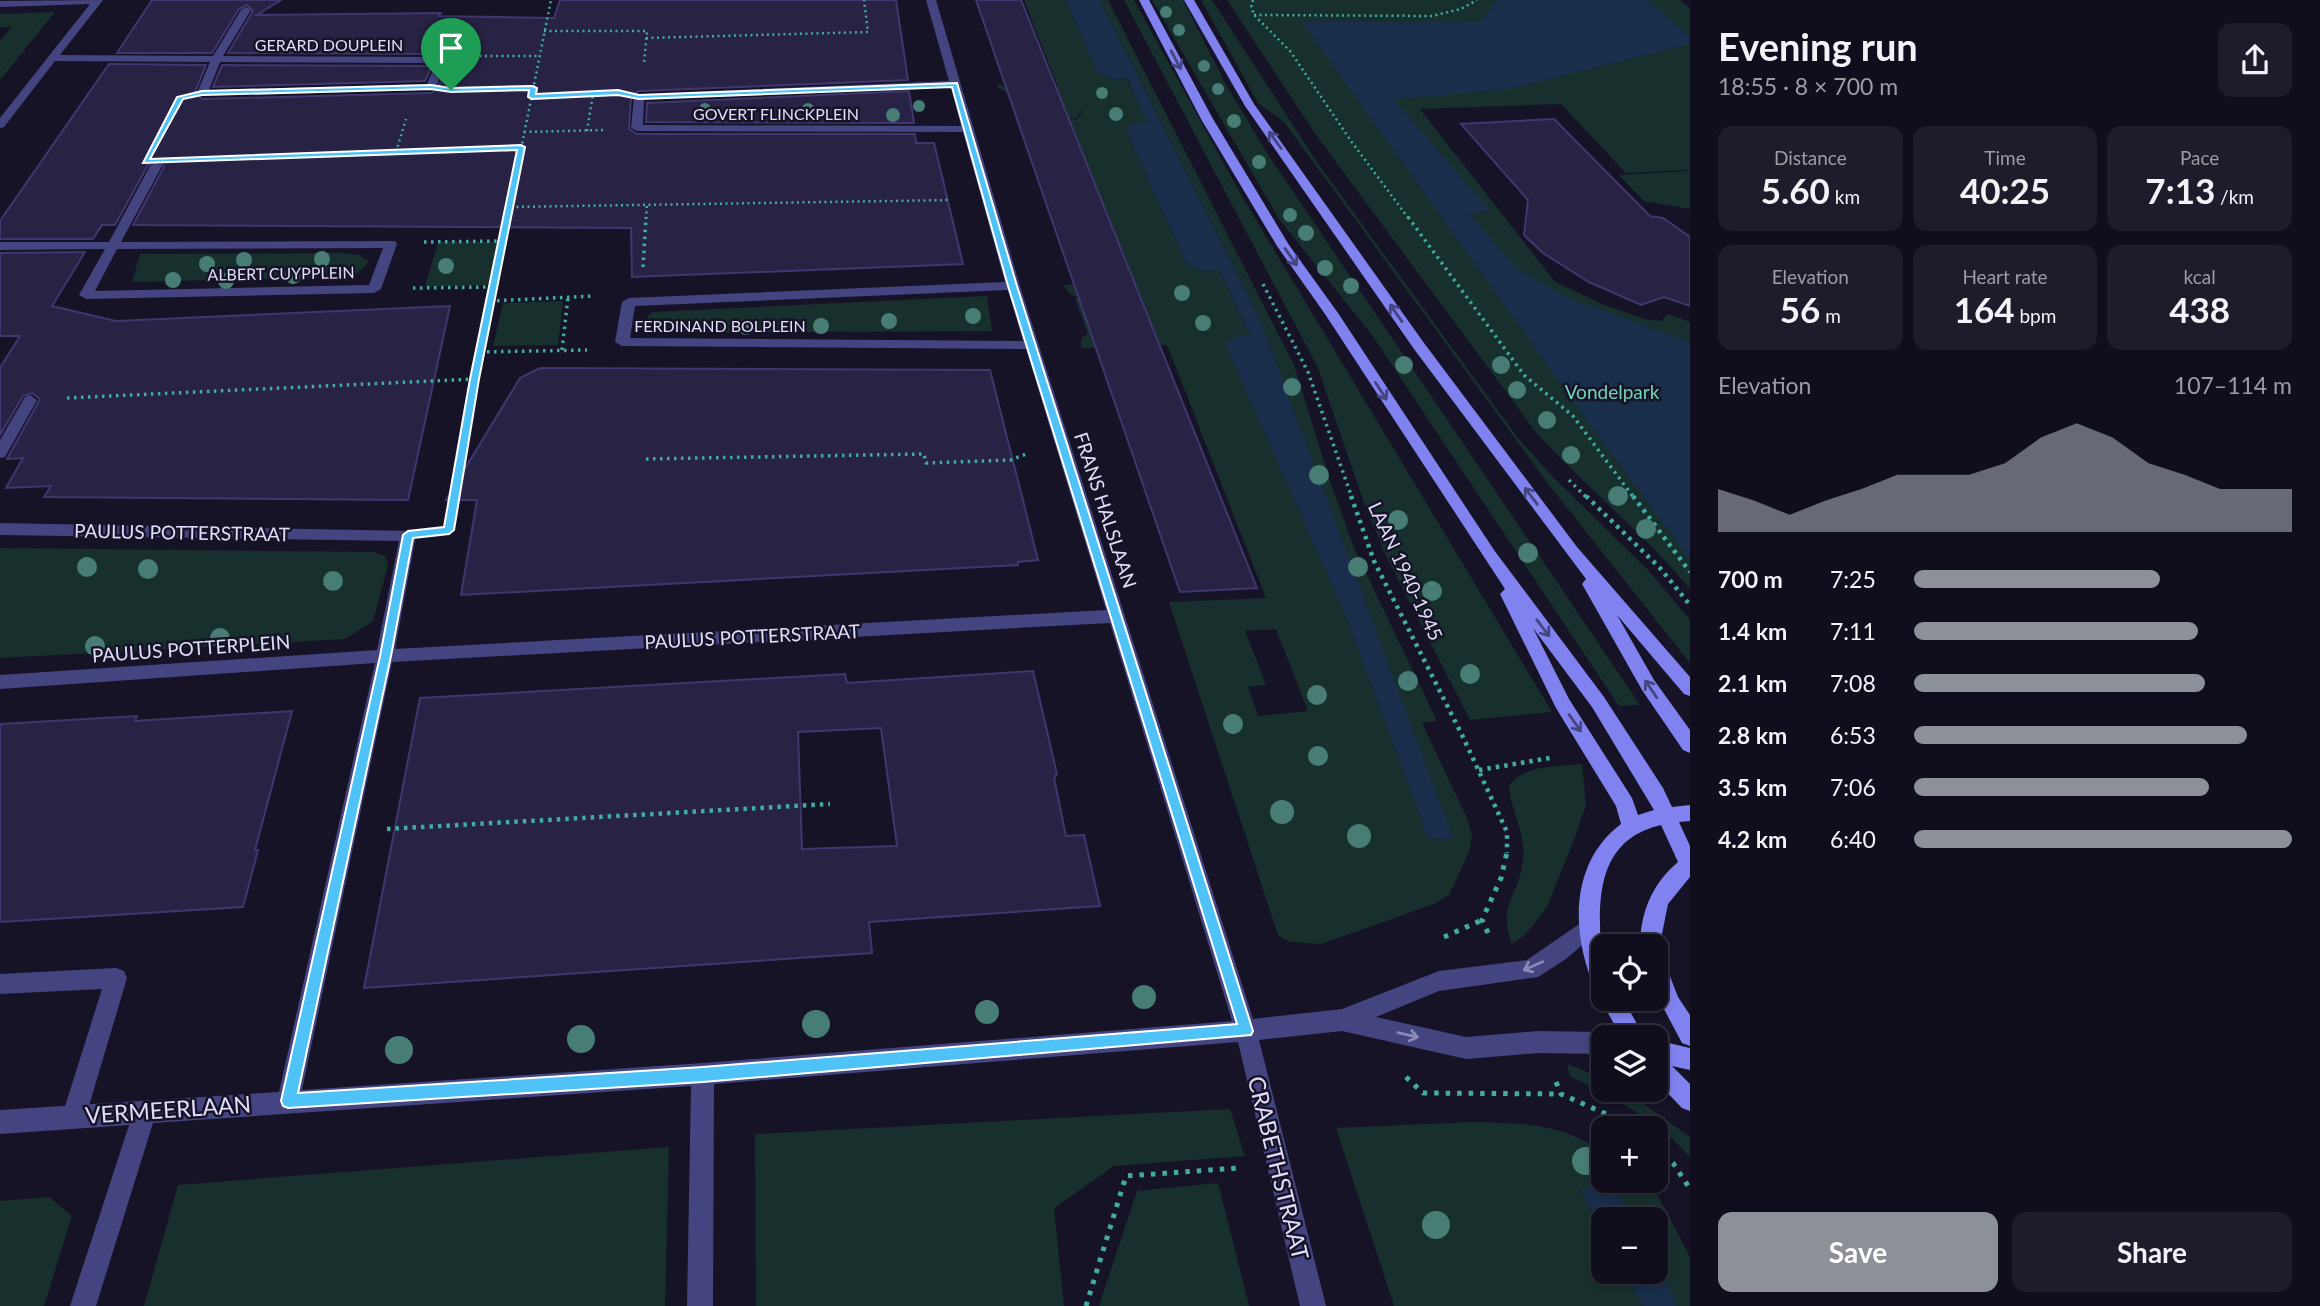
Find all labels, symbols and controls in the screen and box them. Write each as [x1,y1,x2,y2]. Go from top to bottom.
pin [421,18,481,90]
text: Evening run [1718,23,1918,69]
button: share [2218,23,2292,97]
icon: arrive [432,29,470,67]
street label: GERARD DOUPLEIN [255,35,403,54]
one-way arrow [1169,50,1183,70]
text: 18:55 · 8 × 700 m [1718,72,1898,100]
street label: GOVERT FLINCKPLEIN [693,104,859,123]
one-way arrow [1268,131,1283,150]
text: Distance [1774,146,1847,169]
text: Time [1984,146,2026,169]
text: Pace [2180,146,2219,169]
text: 5.60 [1761,169,1830,211]
text: 40:25 [1960,169,2050,211]
text: 7:13 [2145,169,2215,211]
text: km [1830,185,1860,208]
text: /km [2215,185,2254,208]
one-way arrow [1283,247,1298,266]
street label: ALBERT CUYPPLEIN [207,262,355,284]
text: Elevation [1772,265,1849,288]
text: Heart rate [1962,265,2048,288]
text: kcal [2184,265,2216,288]
text: 56 [1780,288,1820,330]
text: 164 [1954,288,2015,330]
text: 438 [2169,288,2230,330]
one-way arrow [1389,304,1403,323]
text: m [1820,304,1841,327]
text: bpm [2015,304,2056,327]
street label: FERDINAND BOLPLEIN [634,316,806,335]
text: Elevation [1718,371,1811,399]
text: 107–114 m [2174,371,2292,399]
park label: Vondelpark [1565,380,1660,403]
one-way arrow [1374,381,1389,400]
street label: FRANS HALSLAAN [1070,429,1142,591]
one-way arrow [1523,487,1538,506]
street label: LAAN 1940-1945 [1364,498,1448,644]
street label: PAULUS POTTERSTRAAT [74,519,290,545]
text: 700 m [1718,565,1783,593]
text: 7:25 [1830,565,1876,593]
text: 1.4 km [1718,617,1787,645]
text: 7:11 [1830,617,1876,645]
one-way arrow [1536,618,1550,637]
street label: PAULUS POTTERSTRAAT [644,619,860,653]
street label: PAULUS POTTERPLEIN [91,630,291,666]
text: 2.1 km [1718,669,1787,697]
text: 7:08 [1830,669,1876,697]
one-way arrow [1644,680,1658,700]
one-way arrow [1568,713,1582,732]
text: 2.8 km [1718,721,1787,749]
text: 6:53 [1830,721,1876,749]
text: 3.5 km [1718,773,1787,801]
text: 7:06 [1830,773,1876,801]
text: 4.2 km [1718,825,1787,853]
text: 6:40 [1830,825,1876,853]
map controls [1591,934,1668,1284]
button: locate [1591,934,1668,1011]
one-way arrow [1523,960,1544,973]
button: layers [1591,1025,1668,1102]
one-way arrow [1396,1029,1419,1043]
street label: CRABETHSTRAAT [1243,1073,1315,1263]
street label: VERMEERLAAN [84,1089,252,1129]
button: + [1591,1116,1668,1193]
button: − [1591,1207,1668,1284]
button: Save [1718,1212,1998,1292]
button: Share [2012,1212,2292,1292]

